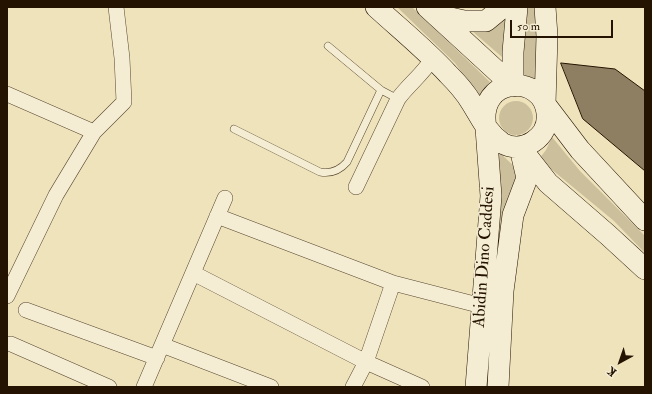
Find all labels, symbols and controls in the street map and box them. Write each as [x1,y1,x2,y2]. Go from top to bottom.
scale bar [512,12,615,38]
text: 50 m [517,19,540,34]
street label: Abidin Dino Caddesi [470,186,500,328]
north arrow [600,342,640,382]
text: K [605,364,619,379]

